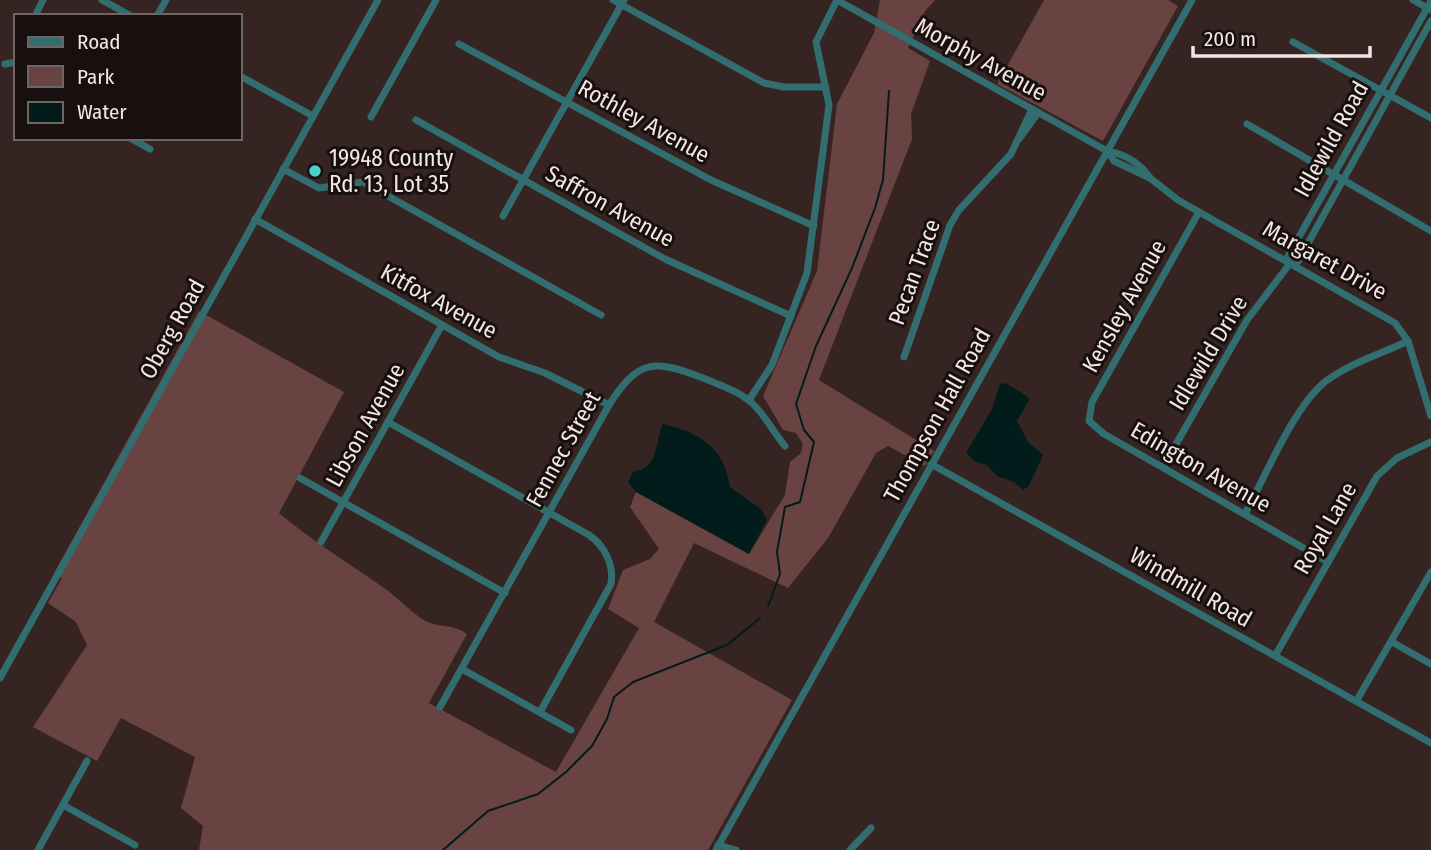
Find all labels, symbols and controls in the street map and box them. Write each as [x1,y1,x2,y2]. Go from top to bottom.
street label: Morphy Avenue [911,11,1051,107]
legend [14,14,242,140]
scale bar [1193,14,1370,58]
text: 200 m [1204,26,1256,52]
text: Road [77,29,121,55]
text: Park [77,64,115,90]
street label: Rothley Avenue [573,73,715,169]
street label: Idlewild Road [1288,76,1374,202]
text: Water [77,99,127,125]
place label: 19948 County Rd. 13, Lot 35 [329,144,454,198]
street label: Saffron Avenue [541,159,679,253]
marker: 19948 County Rd. 13, Lot 35 [307,163,323,179]
street label: Margaret Drive [1258,214,1392,306]
street label: Pecan Trace [882,215,946,329]
street label: Kensley Avenue [1076,235,1172,377]
street label: Kitfox Avenue [376,258,502,344]
street label: Oberg Road [133,274,211,384]
street label: Idlewild Drive [1163,291,1253,415]
street label: Thompson Hall Road [878,323,996,507]
street label: Libson Avenue [320,358,410,492]
street label: Fennec Street [520,386,607,512]
street label: Edington Avenue [1126,416,1276,518]
street label: Royal Lane [1288,477,1362,579]
street label: Windmill Road [1125,541,1257,633]

